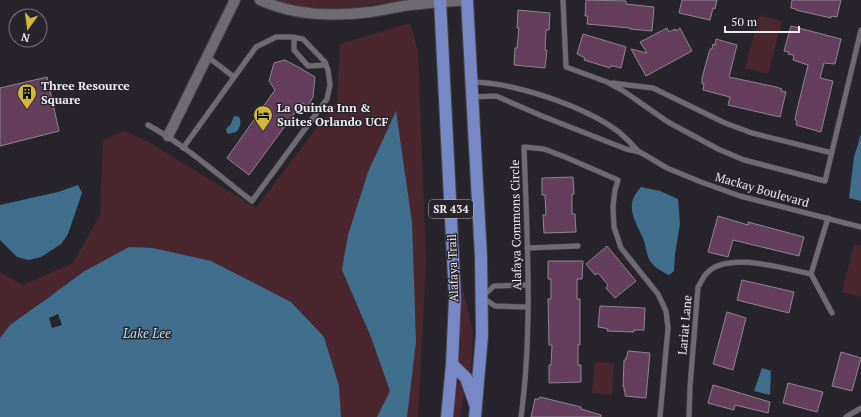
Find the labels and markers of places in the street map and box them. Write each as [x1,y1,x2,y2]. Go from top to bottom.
place label: Three Resource Square [41,78,130,107]
building icon: Three Resource Square [16,82,38,110]
place label: La Quinta Inn & Suites Orlando UCF [277,100,389,129]
hotel icon: La Quinta Inn & Suites Orlando UCF [252,104,274,132]

